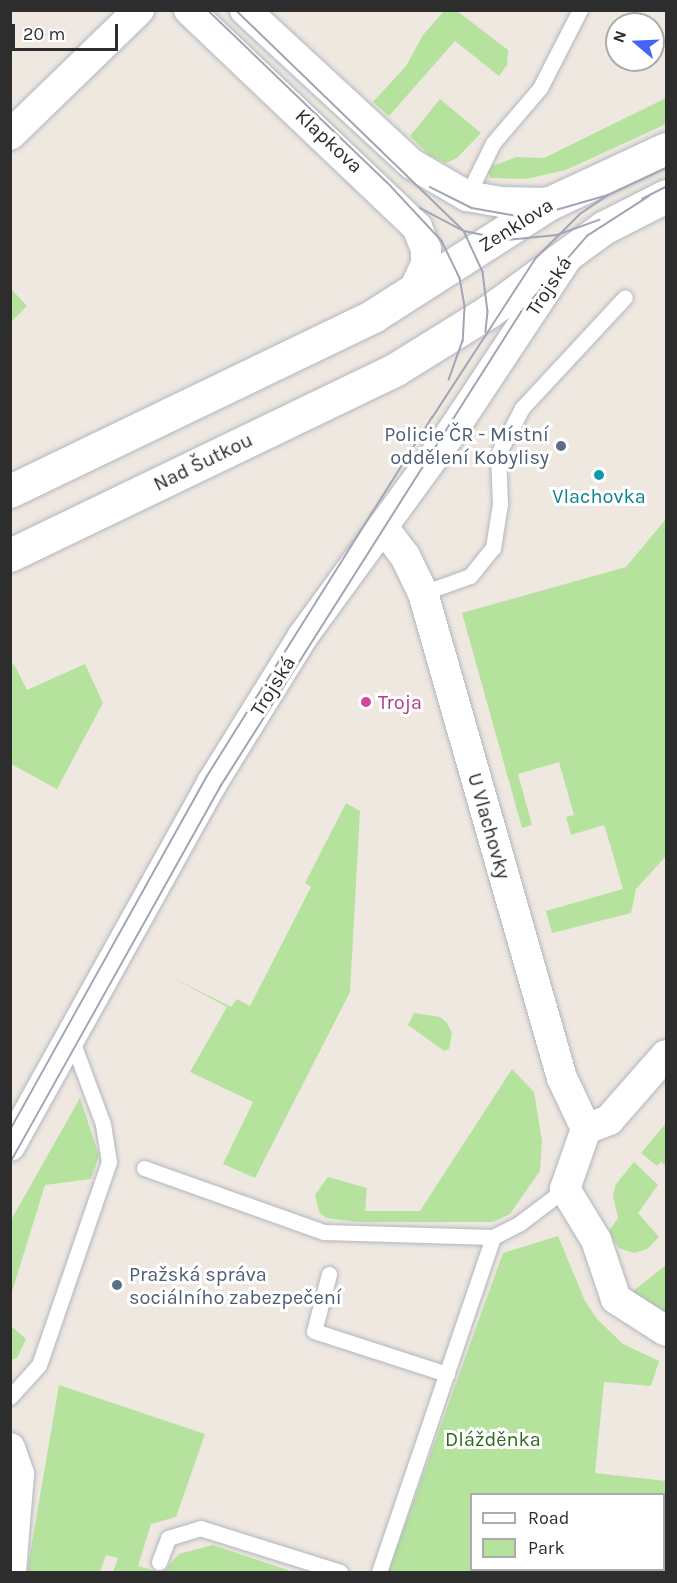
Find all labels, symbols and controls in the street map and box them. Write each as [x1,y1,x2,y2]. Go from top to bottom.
scale bar [15,12,122,50]
north arrow [605,12,665,72]
text: 20 m [23,23,65,45]
text: N [609,28,630,45]
street label: Klapkova [290,104,368,178]
street label: Zenklova [474,193,558,257]
street label: Trojská [521,252,577,320]
place label: Policie ČR - Místní oddělení Kobylisy [384,422,549,469]
street label: Nad Šutkou [150,428,256,496]
marker: Policie ČR - Místní oddělení Kobylisy [554,439,568,453]
marker: Vlachovka [592,468,606,482]
place label: Vlachovka [552,484,646,508]
street label: Trojská [245,652,301,720]
place label: Troja [378,690,422,714]
marker: Troja [359,695,373,709]
street label: U Vlachovky [462,770,516,882]
place label: Pražská správa sociálního zabezpečení [129,1262,342,1309]
marker: Pražská správa sociálního zabezpečení [110,1278,124,1292]
park label: Dlážděnka [445,1427,541,1451]
legend [470,1493,665,1571]
text: Road [528,1507,569,1529]
text: Park [528,1537,565,1559]

